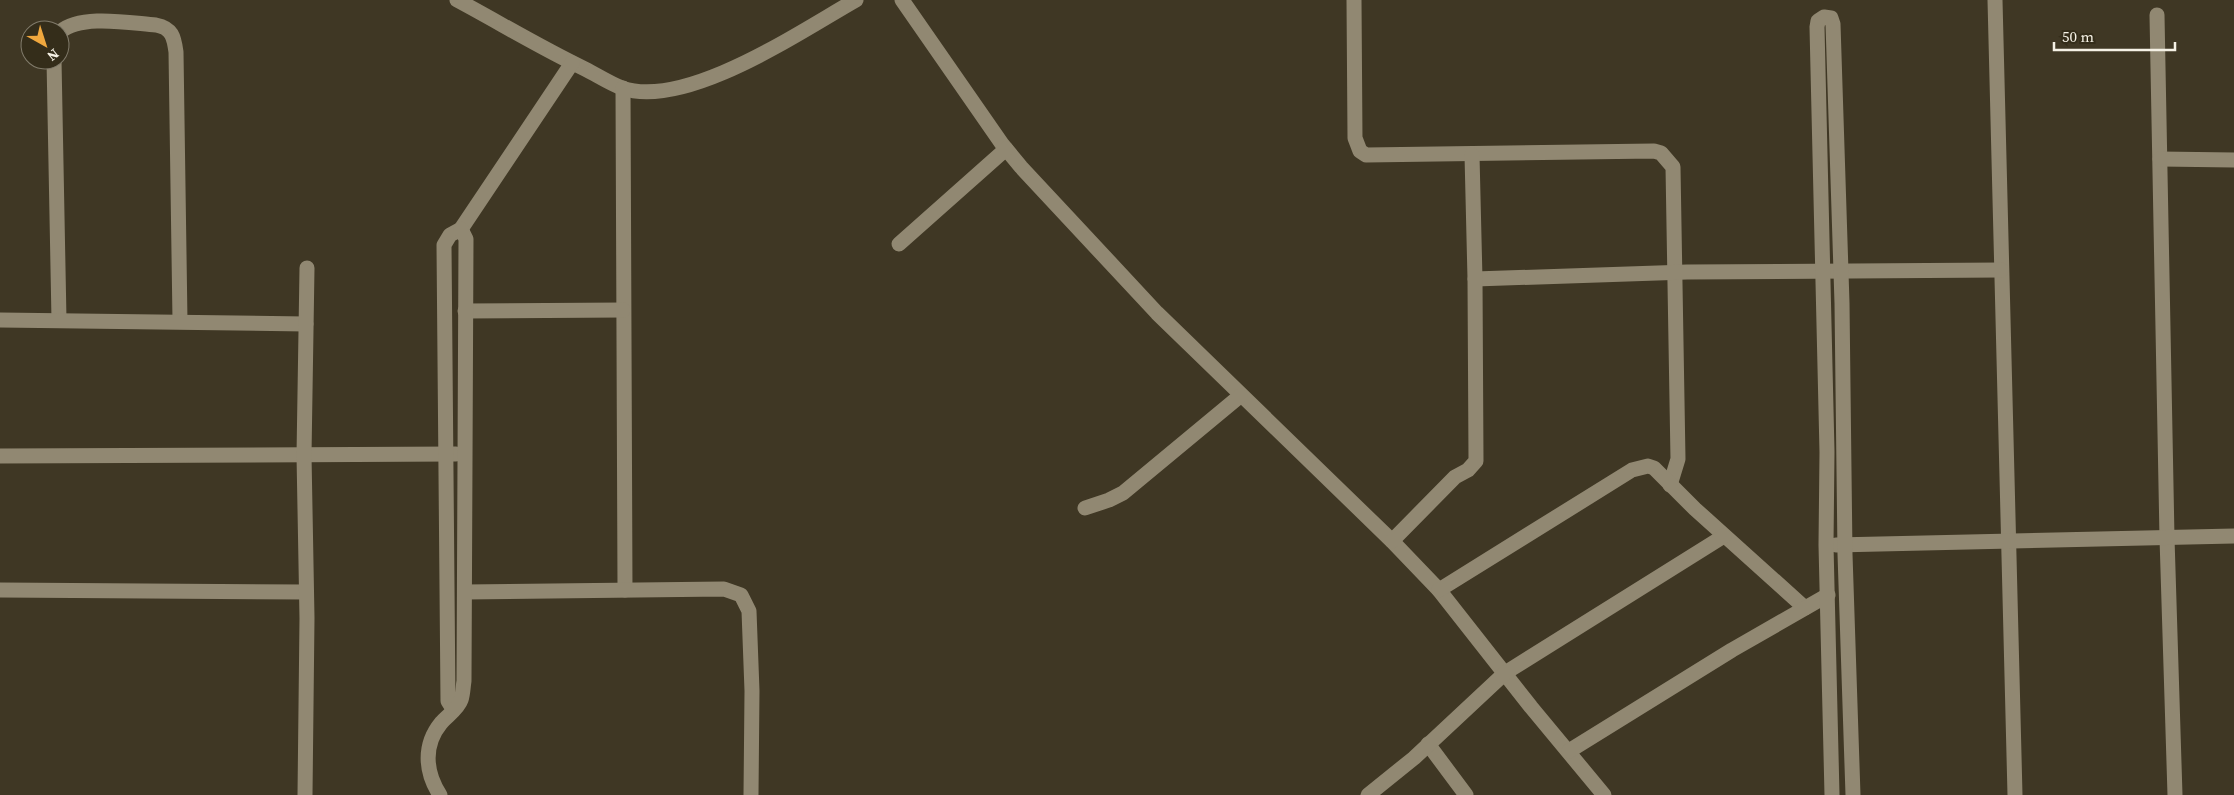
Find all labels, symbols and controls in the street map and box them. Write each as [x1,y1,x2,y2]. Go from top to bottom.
north arrow [20,20,70,70]
scale bar [2054,20,2175,52]
text: 50 m [2062,26,2094,47]
text: N [43,44,63,66]

